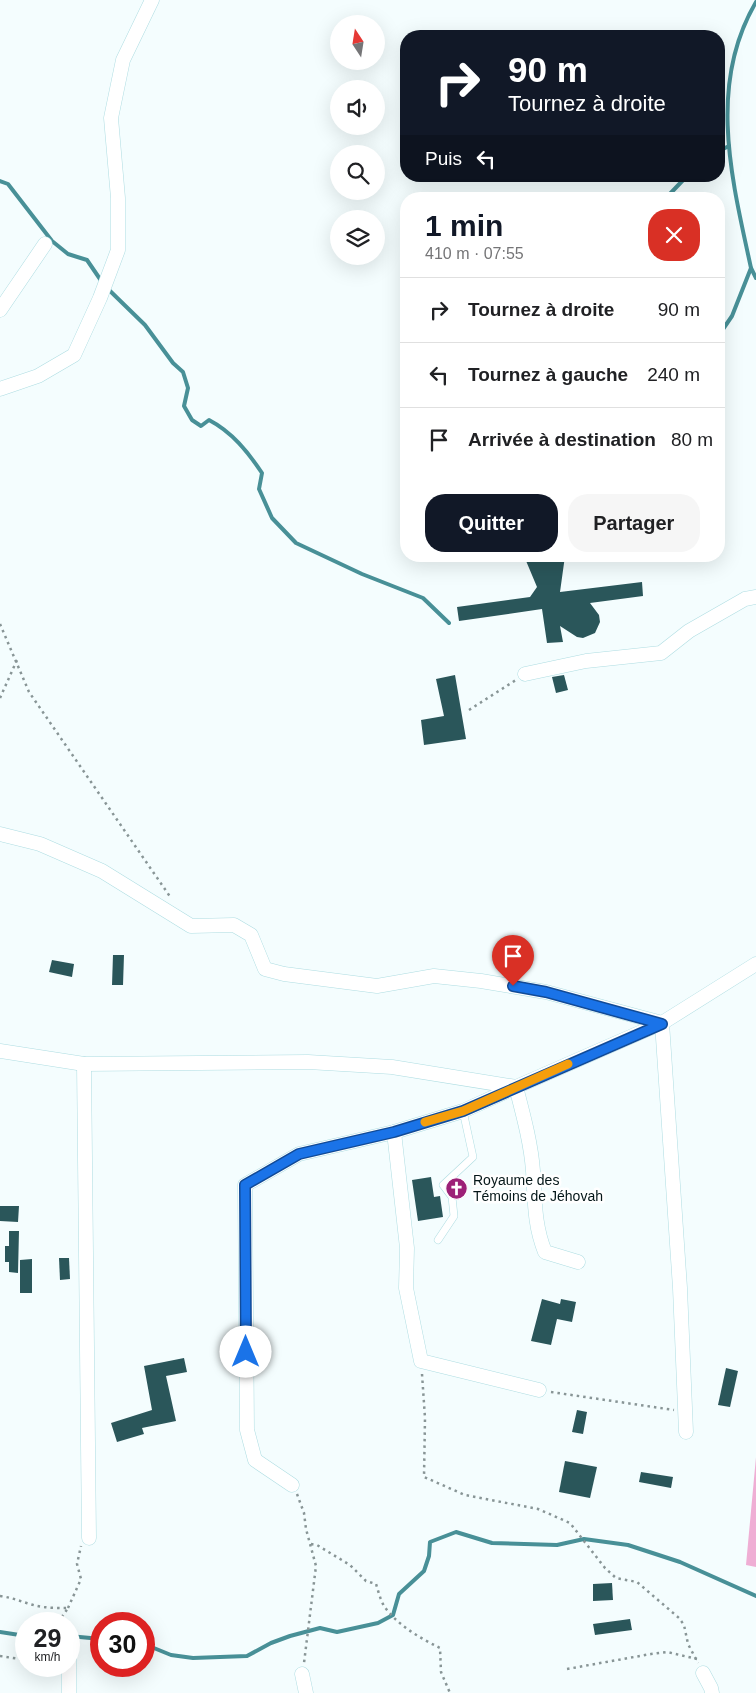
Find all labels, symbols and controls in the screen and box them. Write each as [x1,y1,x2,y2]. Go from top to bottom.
north arrow [330,15,385,70]
map controls [330,15,385,265]
icon: right [425,50,490,115]
text: 90 m [508,50,588,89]
button: sound [330,80,385,135]
text: Tournez à droite [508,91,666,116]
button: search [330,145,385,200]
icon: left [472,145,500,173]
text: Puis [425,148,462,169]
text: 1 min [425,209,503,242]
button: close [648,209,700,261]
button: layers [330,210,385,265]
text: 410 m · 07:55 [425,245,524,262]
icon: right [425,296,453,324]
text: Tournez à droite [468,299,614,320]
text: 90 m [658,299,700,320]
icon: left [425,361,453,389]
text: Tournez à gauche [468,364,628,385]
text: 240 m [647,364,700,385]
icon: arrive [425,426,453,454]
text: Arrivée à destination [468,429,656,450]
text: 80 m [671,429,713,450]
button: Quitter [425,494,558,552]
button: Partager [568,494,700,552]
pin [492,935,534,986]
icon: arrive [499,942,527,970]
place label: Royaume des Témoins de Jéhovah [473,1172,603,1204]
church icon: Royaume des Témoins de Jéhovah [445,1176,469,1200]
position arrow [219,1325,271,1377]
speed limit sign: 30 [90,1612,155,1677]
text: 29 [34,1624,61,1652]
text: km/h [34,1650,61,1664]

